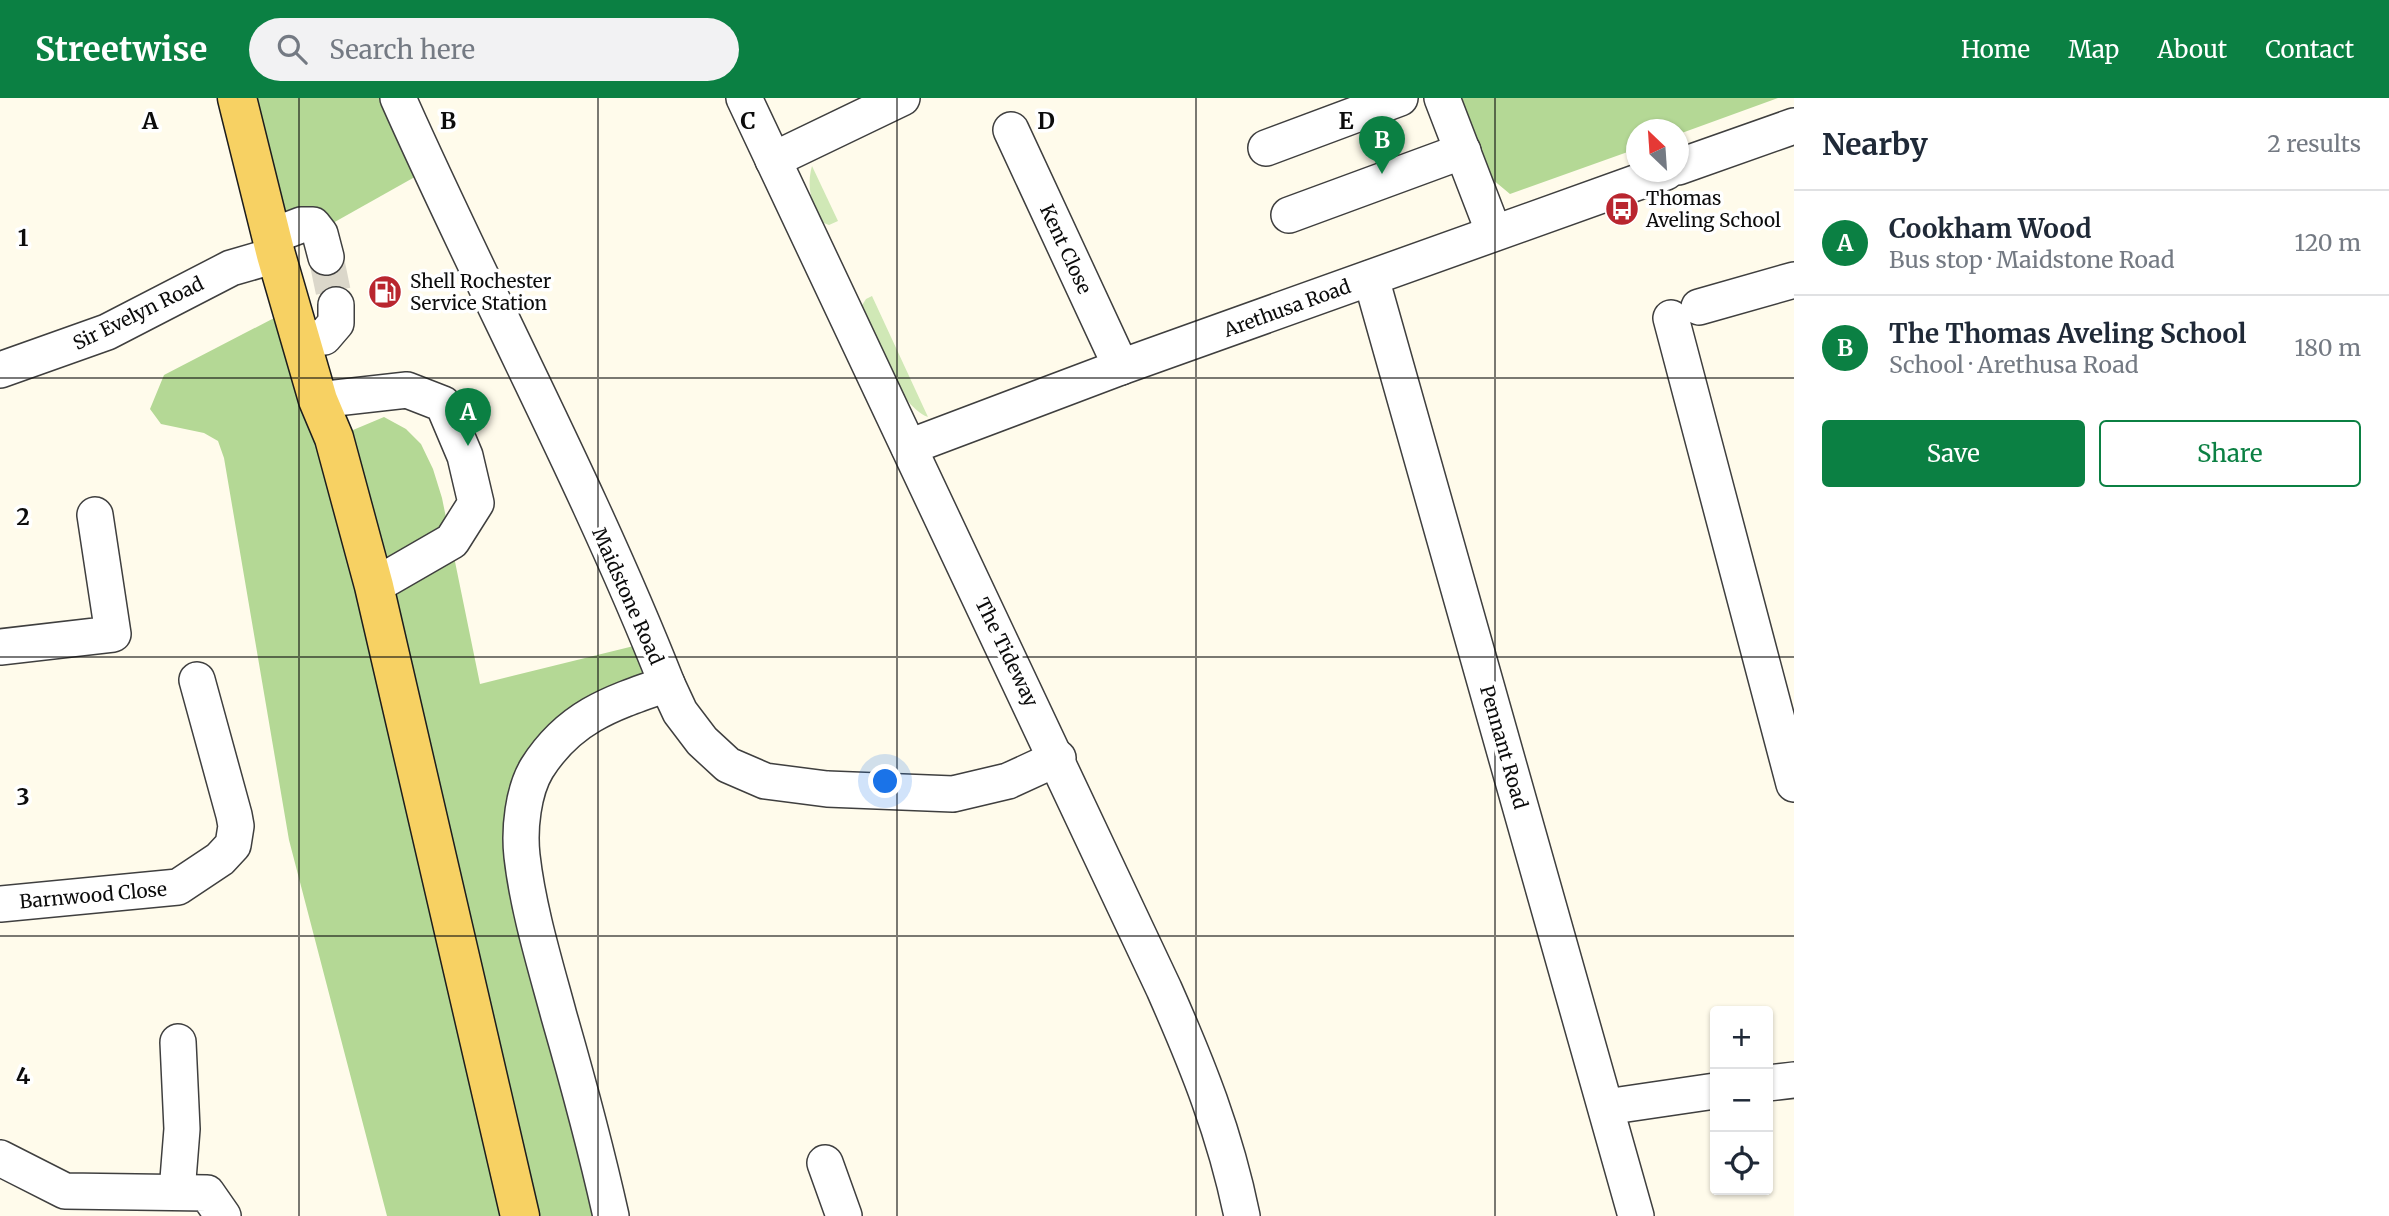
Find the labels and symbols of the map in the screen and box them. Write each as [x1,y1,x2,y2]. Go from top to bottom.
text: A [141,106,159,135]
text: B [440,106,456,135]
text: C [740,106,756,135]
text: D [1037,106,1055,135]
text: E [1338,106,1354,135]
pin: B [1359,116,1405,174]
north arrow [1626,119,1689,182]
place label: Thomas Aveling School [1645,186,1781,232]
bus stop icon: Thomas Aveling School [1603,190,1641,228]
street label: Kent Close [1035,200,1097,298]
text: 1 [18,223,29,252]
place label: Shell Rochester Service Station [410,269,552,315]
street label: Sir Evelyn Road [69,271,207,355]
fuel station icon: Shell Rochester Service Station [366,273,404,311]
street label: Arethusa Road [1219,274,1354,342]
pin: A [445,388,491,446]
text: 2 [16,502,30,531]
street label: Maidstone Road [587,524,669,668]
street label: The Tideway [970,594,1044,710]
street label: Pennant Road [1475,682,1533,812]
your location [868,764,902,798]
text: 3 [16,782,30,811]
street label: Barnwood Close [18,877,168,913]
text: 4 [16,1061,31,1090]

